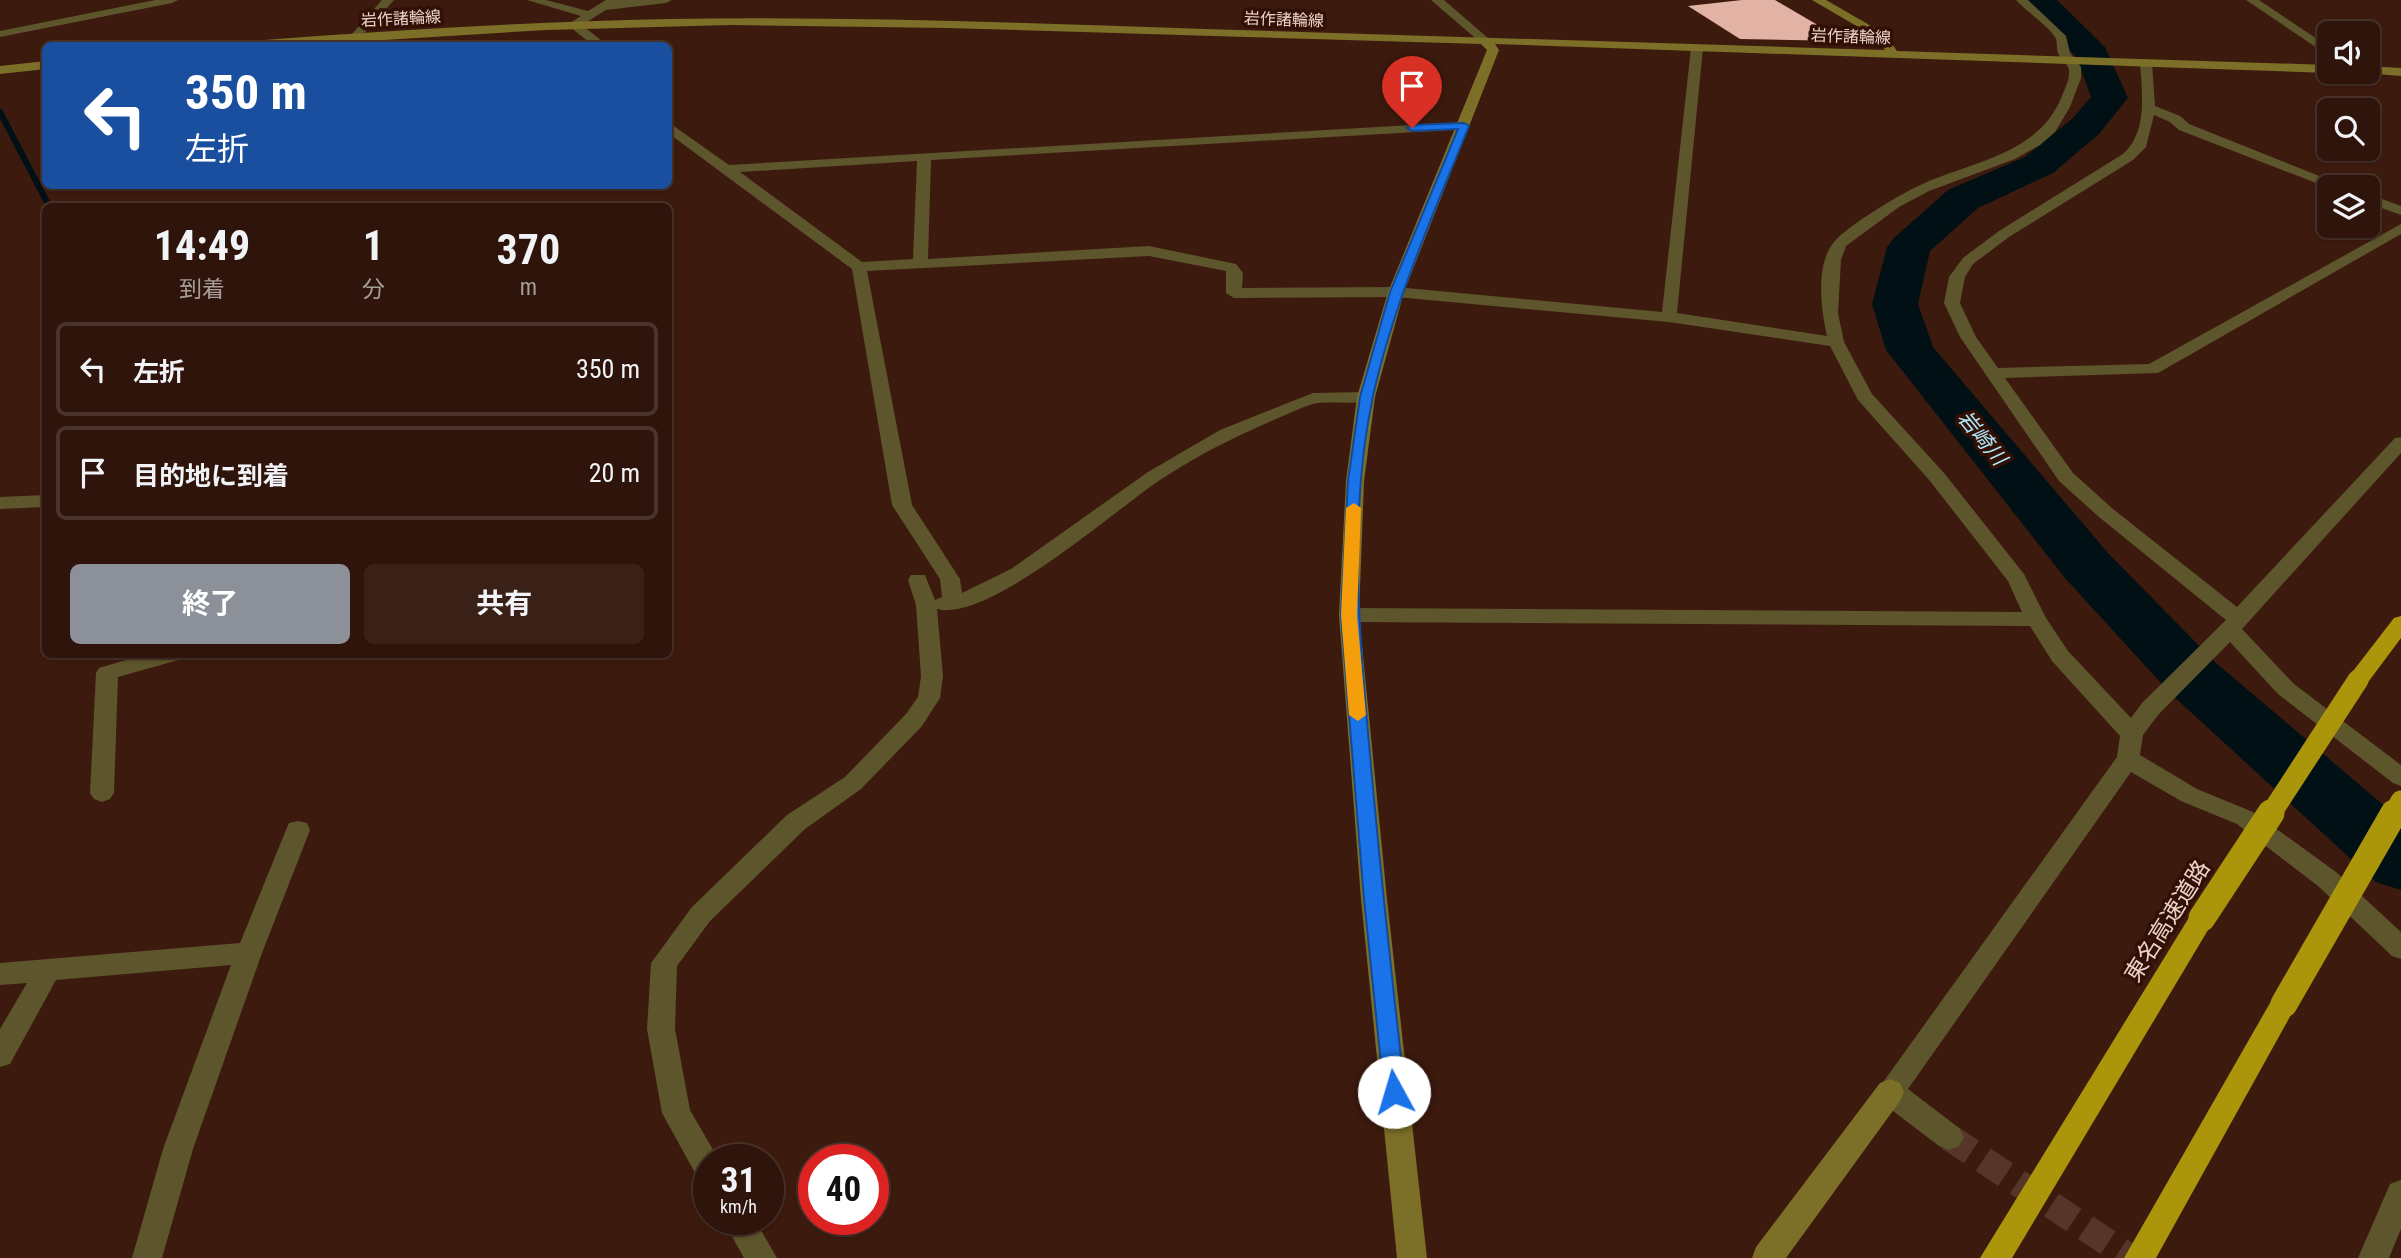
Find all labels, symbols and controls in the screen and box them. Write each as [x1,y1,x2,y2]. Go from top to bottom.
street label: 岩作諸輪線 [361,7,441,30]
street label: 岩作諸輪線 [1244,9,1324,30]
map controls [2317,21,2380,238]
button: sound [2317,21,2380,84]
street label: 岩作諸輪線 [1811,26,1891,47]
pin [1382,56,1442,128]
text: 350 m [185,64,307,121]
icon: arrive [1393,67,1431,105]
icon: left [70,70,161,161]
button: search [2317,98,2380,161]
text: 左折 [185,130,249,168]
button: layers [2317,175,2380,238]
text: 14:49 [154,221,250,270]
text: 1 [363,221,384,270]
text: 370 [497,225,560,274]
text: m [520,274,537,301]
text: 到着 [179,276,225,303]
text: 分 [362,276,385,303]
icon: left [74,350,112,388]
text: 350 m [576,354,640,384]
text: 左折 [133,357,185,387]
water label: 岩崎川 [1953,406,2012,472]
icon: arrive [74,454,112,492]
text: 20 m [589,458,640,488]
text: 目的地に到着 [133,461,289,491]
button: 終了 [70,564,350,644]
button: 共有 [364,564,644,644]
street label: 東名高速道路 [2119,856,2215,987]
position arrow [1357,1055,1431,1129]
speed limit sign: 40 [798,1144,889,1235]
text: 31 [721,1160,756,1201]
text: km/h [720,1196,757,1217]

